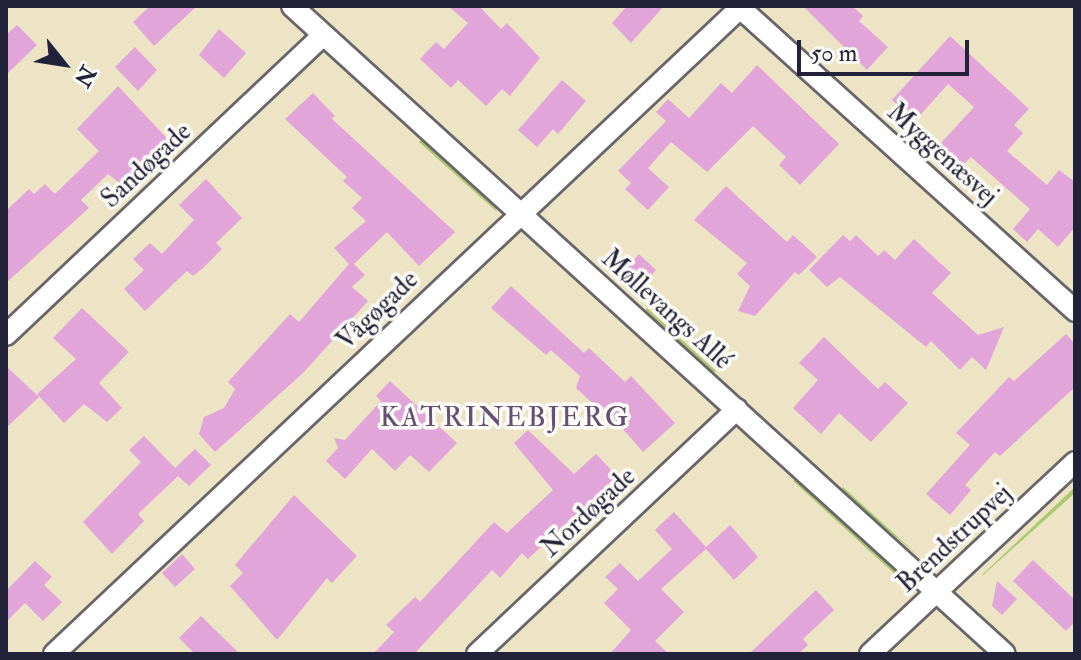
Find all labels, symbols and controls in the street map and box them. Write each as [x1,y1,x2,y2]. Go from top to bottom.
north arrow [24,24,104,104]
scale bar [801,24,973,74]
text: 50 m [811,38,857,69]
text: N [68,60,102,92]
street label: Myggenæsvej [880,97,1004,213]
street label: Sandøgade [96,117,198,215]
street label: Møllevangs Allé [595,244,737,376]
street label: Vågøgade [331,265,425,357]
district label: KATRINEBJERG [380,401,630,435]
street label: Nordøgade [536,462,642,564]
street label: Brendstrupvej [891,478,1019,600]

